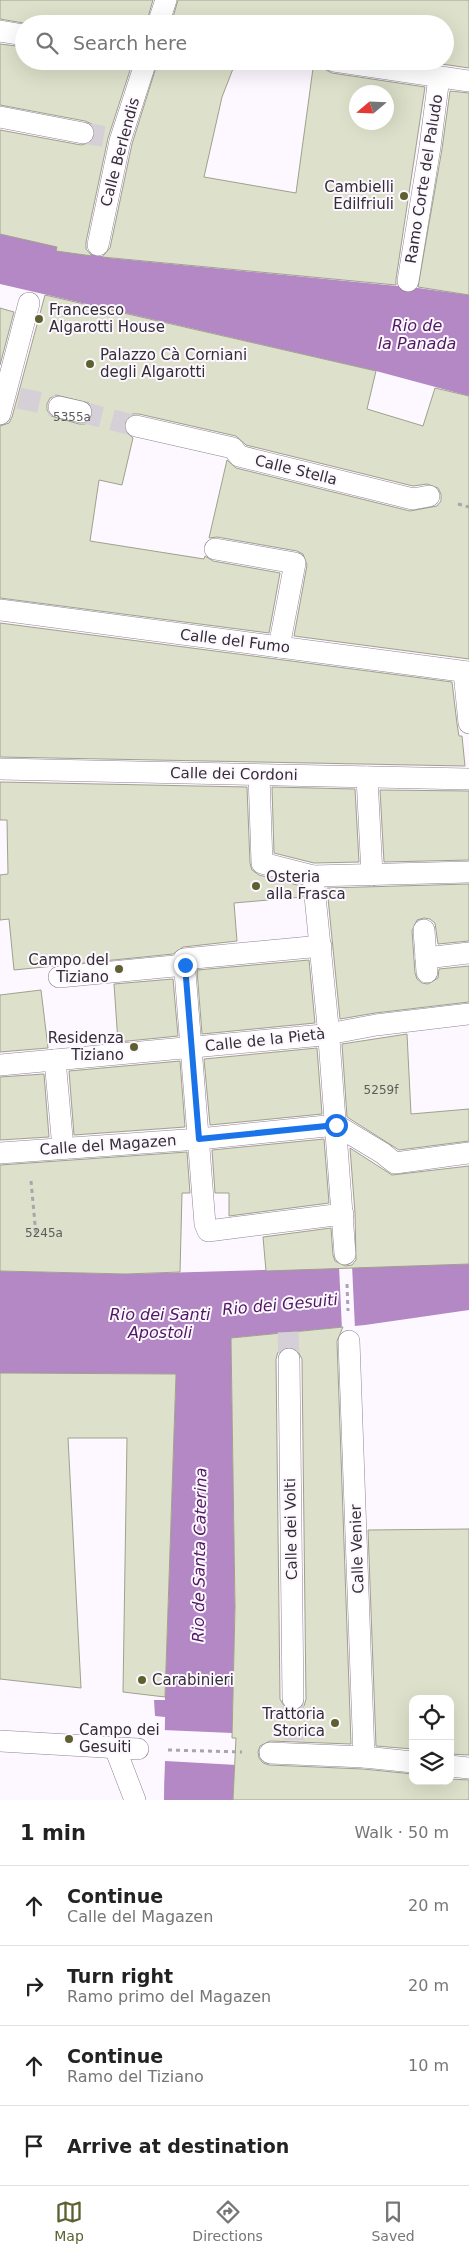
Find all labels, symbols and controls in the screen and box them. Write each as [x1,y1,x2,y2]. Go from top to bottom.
search box [15,15,454,70]
icon: search [33,29,61,57]
text: Search here [73,32,187,54]
north arrow [349,85,394,130]
street label: Ramo Corte del Paludo [402,93,446,265]
street label: Calle Berlendis [97,95,143,208]
place label: Cambielli Edilfriuli [324,178,394,213]
marker: Cambielli Edilfriuli [398,190,410,202]
place label: Francesco Algarotti House [49,301,165,336]
marker: Francesco Algarotti House [33,313,45,325]
water label: Rio de la Panada [378,316,456,353]
place label: Palazzo Cà Corniani degli Algarotti [100,346,247,381]
marker: Palazzo Cà Corniani degli Algarotti [84,358,96,370]
house number: 5355a [53,410,91,424]
street label: Calle Stella [253,451,339,489]
street label: Calle del Fumo [179,625,291,657]
street label: Calle dei Cordoni [170,764,298,784]
place label: Osteria alla Frasca [266,868,346,903]
marker: Osteria alla Frasca [250,880,262,892]
place label: Campo del Tiziano [28,951,109,986]
route end [174,954,197,977]
marker: Campo del Tiziano [113,963,125,975]
street label: Calle de la Pietà [204,1025,326,1055]
place label: Residenza Tiziano [48,1029,124,1064]
marker: Residenza Tiziano [128,1041,140,1053]
house number: 5259f [364,1083,399,1097]
route start [325,1114,348,1137]
street label: Calle del Magazen [39,1131,177,1159]
house number: 5245a [25,1226,63,1240]
water label: Rio dei Gesuiti [222,1290,339,1319]
water label: Rio dei Santi Apostoli [110,1305,211,1342]
water label: Rio de Santa Caterina [188,1467,211,1643]
street label: Calle dei Volti [281,1478,301,1580]
street label: Calle Venier [346,1503,368,1594]
place label: Carabinieri [152,1671,234,1689]
marker: Carabinieri [136,1674,148,1686]
map controls [409,1695,454,1785]
button: locate [409,1695,454,1740]
place label: Trattoria Storica [261,1705,325,1740]
marker: Trattoria Storica [329,1717,341,1729]
place label: Campo dei Gesuiti [79,1721,160,1756]
marker: Campo dei Gesuiti [63,1733,75,1745]
button: layers [409,1740,454,1785]
text: 1 min [20,1821,86,1845]
text: Walk · 50 m [354,1823,449,1842]
text: Continue [67,1885,163,1907]
icon: ahead [20,1892,48,1920]
text: 20 m [408,1896,449,1915]
text: Calle del Magazen [67,1907,213,1926]
text: Turn right [67,1965,173,1987]
icon: right [20,1972,48,2000]
text: 20 m [408,1976,449,1995]
text: Ramo primo del Magazen [67,1987,271,2006]
text: Continue [67,2045,163,2067]
icon: ahead [20,2052,48,2080]
text: 10 m [408,2056,449,2075]
text: Ramo del Tiziano [67,2067,204,2086]
icon: arrive [20,2132,48,2160]
text: Arrive at destination [67,2135,289,2157]
tab: Map [54,2198,84,2244]
tab: Directions [192,2198,263,2244]
tab: Saved [371,2198,415,2244]

